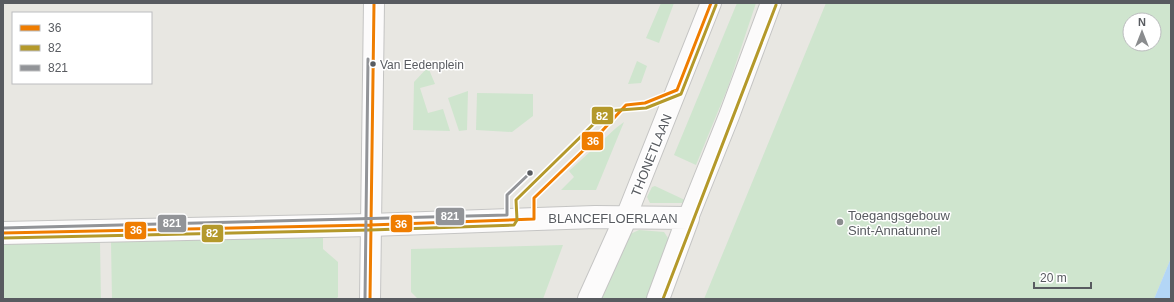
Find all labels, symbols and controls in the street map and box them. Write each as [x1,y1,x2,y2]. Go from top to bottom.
legend [12,12,152,84]
north arrow [1122,12,1162,52]
text: N [1138,16,1146,28]
text: 36 [48,21,62,35]
text: 82 [48,41,62,55]
place label: Van Eedenplein [380,58,464,72]
marker: Van Eedenplein [368,59,378,69]
text: 821 [48,61,68,75]
line badge: 82 [591,106,614,125]
text: 82 [596,110,608,122]
street label: THONETLAAN [628,112,675,199]
line badge: 36 [581,131,604,151]
text: 36 [587,135,599,147]
unlabelled marker [525,168,535,178]
line badge: 821 [435,207,465,226]
place label: Toegangsgebouw Sint-Annatunnel [848,208,951,238]
text: 821 [441,210,459,222]
street label: BLANCEFLOERLAAN [548,211,678,226]
line badge: 821 [157,214,187,233]
line badge: 36 [390,214,413,233]
text: 821 [163,217,181,229]
marker: Toegangsgebouw Sint-Annatunnel [835,217,845,227]
text: 36 [395,218,407,230]
line badge: 36 [124,221,147,240]
text: 36 [130,224,142,236]
line badge: 82 [201,224,224,243]
text: 82 [206,227,218,239]
scale bar [1034,264,1091,290]
text: 20 m [1040,271,1067,285]

